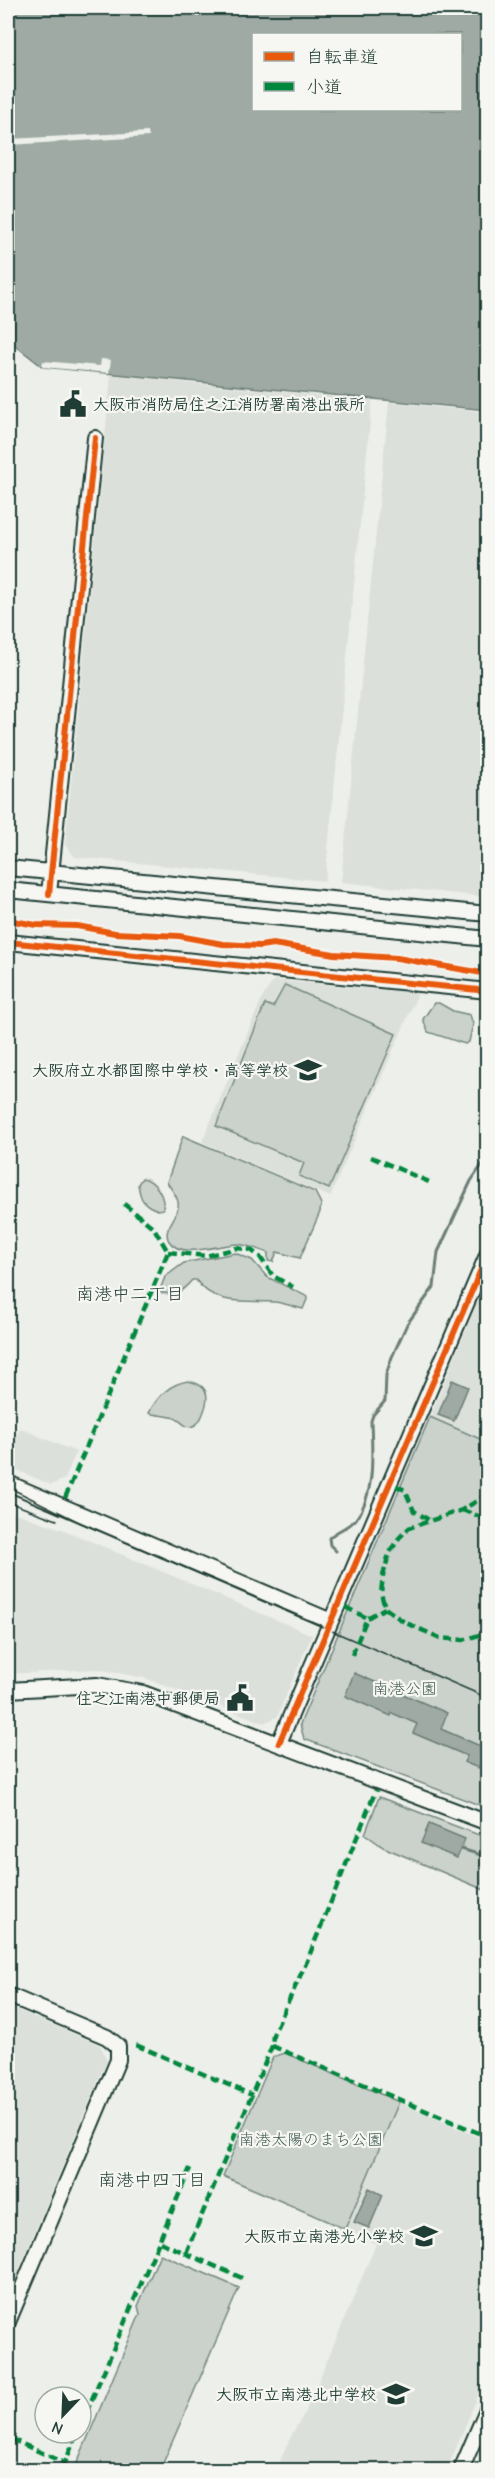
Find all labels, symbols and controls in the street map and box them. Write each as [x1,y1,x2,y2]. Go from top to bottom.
legend [252,33,462,111]
text: 自転車道 [306,47,378,68]
text: 小道 [306,77,342,98]
public building icon: 大阪市消防局住之江消防署南港出張所 [58,389,88,419]
place label: 大阪市消防局住之江消防署南港出張所 [93,396,365,414]
school or university icon: 大阪府立水都国際中学校・高等学校 [293,1055,323,1085]
place label: 大阪府立水都国際中学校・高等学校 [32,1062,288,1080]
district label: 南港中二丁目 [76,1284,184,1305]
park label: 南港公園 [373,1680,437,1698]
public building icon: 住之江南港中郵便局 [225,1683,255,1713]
place label: 住之江南港中郵便局 [76,1690,220,1708]
park label: 南港太陽のまち公園 [239,2131,383,2149]
district label: 南港中四丁目 [98,2170,206,2191]
school or university icon: 大阪市立南港光小学校 [409,2221,439,2251]
place label: 大阪市立南港光小学校 [244,2228,404,2246]
school or university icon: 大阪市立南港北中学校 [381,2379,411,2409]
north arrow [33,2385,93,2445]
place label: 大阪市立南港北中学校 [216,2386,376,2404]
text: N [49,2418,66,2438]

